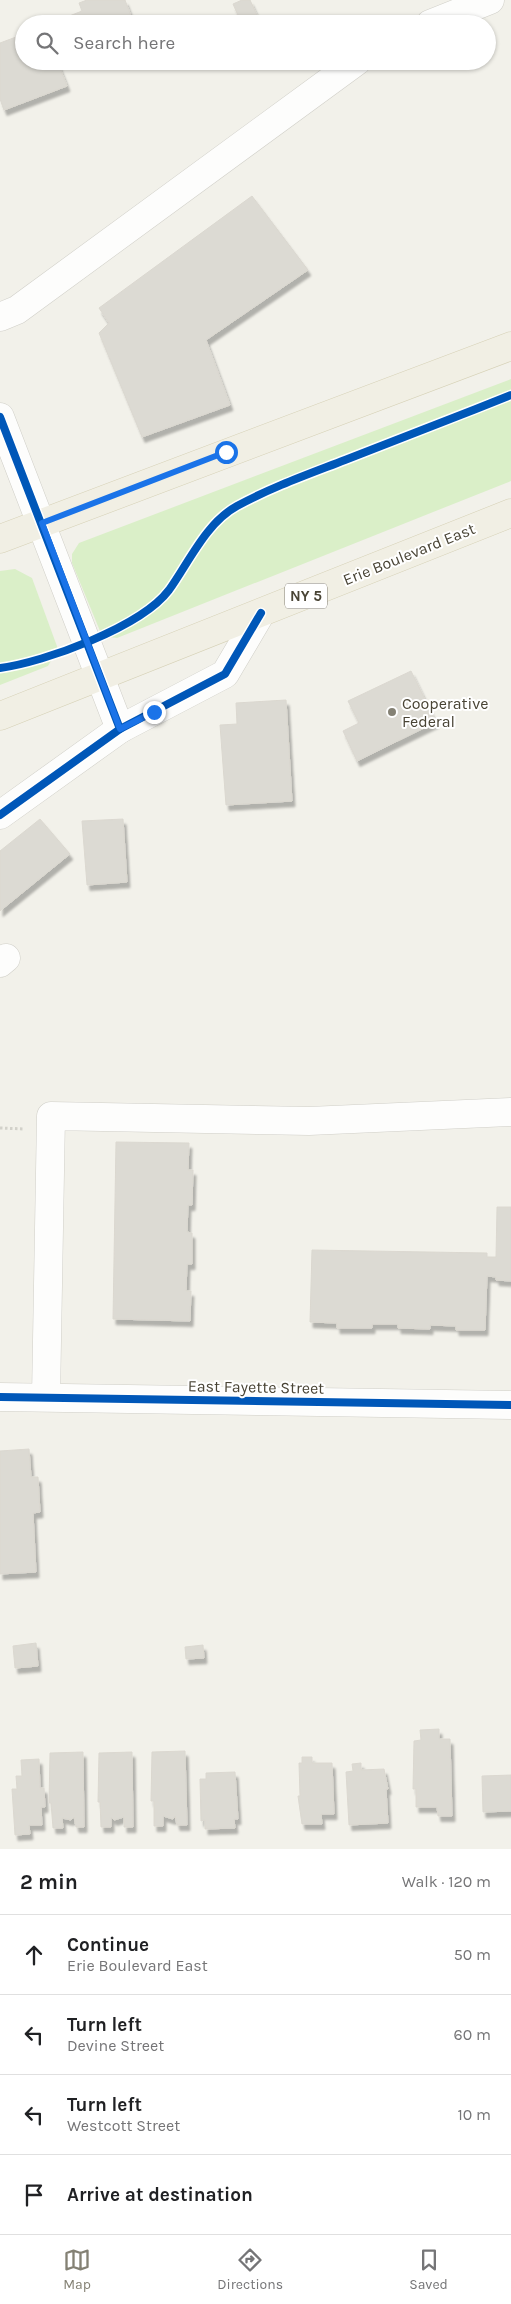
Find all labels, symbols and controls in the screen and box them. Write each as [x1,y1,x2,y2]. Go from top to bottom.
search box [15,15,496,70]
icon: search [33,29,61,57]
text: Search here [73,32,175,54]
route start [215,441,238,464]
street label: Erie Boulevard East [340,519,478,589]
road number: NY 5 [285,584,327,608]
place label: Cooperative Federal [402,694,489,731]
route end [143,701,166,724]
marker: Cooperative Federal [386,706,398,718]
street label: East Fayette Street [188,1376,324,1398]
text: 2 min [20,1870,78,1894]
text: Walk · 120 m [402,1872,491,1891]
text: Continue [67,1934,149,1956]
icon: ahead [20,1941,48,1969]
text: 50 m [454,1945,491,1964]
text: Erie Boulevard East [67,1956,208,1975]
text: Turn left [67,2014,142,2036]
icon: left [20,2021,48,2049]
text: 60 m [454,2025,491,2044]
text: Devine Street [67,2036,164,2055]
text: Turn left [67,2094,142,2116]
icon: left [20,2101,48,2129]
text: 10 m [457,2105,491,2124]
text: Westcott Street [67,2116,180,2135]
icon: arrive [20,2181,48,2209]
text: Arrive at destination [67,2184,253,2206]
tab: Map [63,2246,91,2293]
tab: Directions [217,2246,283,2293]
tab: Saved [409,2246,448,2293]

